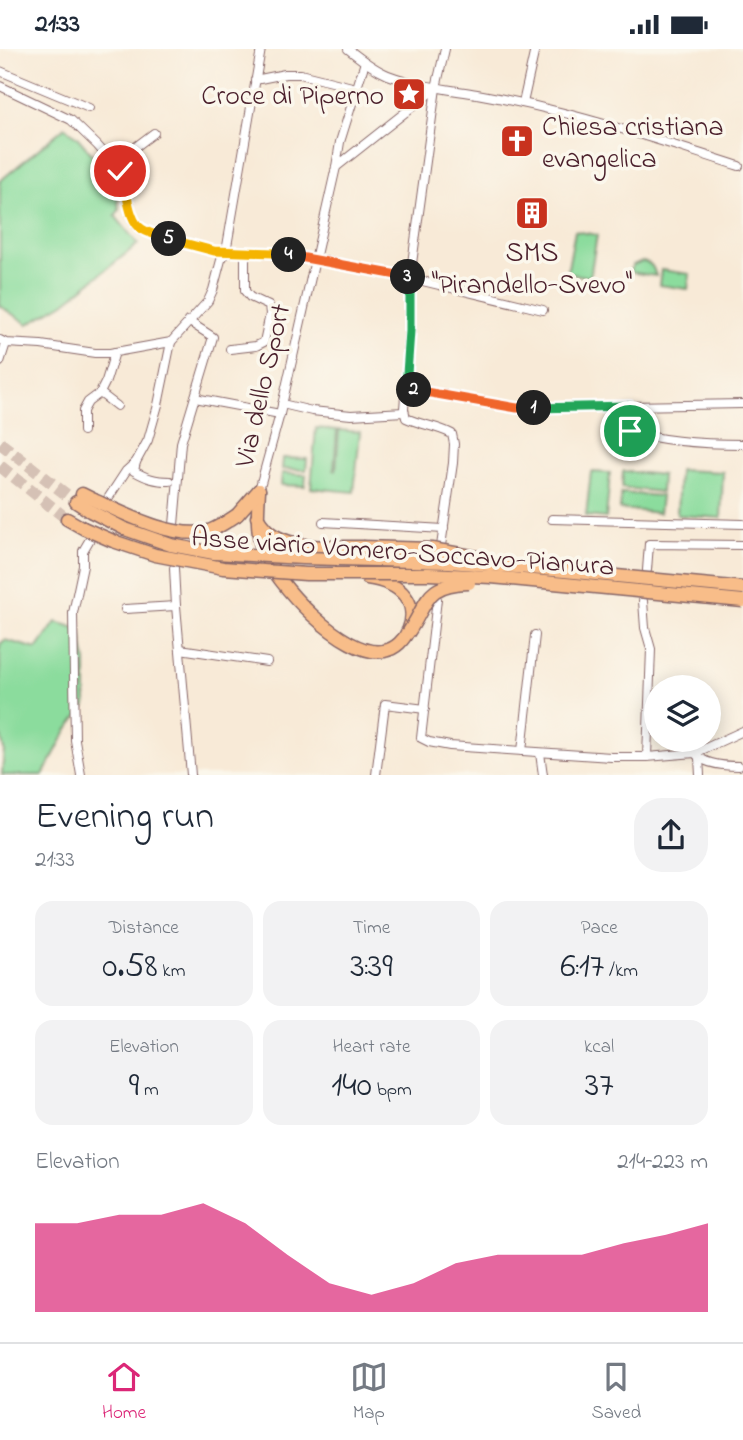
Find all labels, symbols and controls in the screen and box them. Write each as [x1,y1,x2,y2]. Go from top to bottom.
text: 21:33 [35,6,80,44]
place icon: Croce di Piperno [390,75,428,113]
place label: Croce di Piperno [201,77,384,118]
place label: Chiesa cristiana evangelica [542,108,724,181]
church icon: Chiesa cristiana evangelica [498,122,536,160]
pin [90,141,150,201]
icon: check [101,152,139,190]
building icon: SMS "Pirandello-Svevo" [513,194,551,232]
pin: 5 [152,221,186,257]
text: 5 [163,225,174,252]
place label: SMS "Pirandello-Svevo" [432,234,632,307]
pin: 4 [272,237,306,273]
text: 4 [285,241,292,268]
pin: 3 [390,259,426,295]
text: 3 [404,263,411,290]
street label: Via dello Sport [225,300,303,473]
pin: 2 [396,373,432,407]
text: 2 [409,376,418,403]
pin: 1 [516,391,552,425]
text: 1 [530,394,537,421]
pin [600,401,660,461]
icon: arrive [611,412,649,450]
street label: Asse viario Vomero-Soccavo-Pianura [190,518,616,589]
map controls [644,675,721,752]
button: layers [644,675,721,752]
text: Evening run [35,790,214,846]
button: share [634,798,708,872]
text: 21:33 [35,844,75,877]
text: Distance [109,915,179,942]
text: Time [353,915,390,942]
text: Pace [581,915,618,942]
text: 0.58 [102,942,158,993]
text: 3:39 [350,942,393,993]
text: 6:17 [560,942,604,993]
text: km [158,958,185,985]
text: /km [604,958,638,985]
text: Elevation [109,1034,179,1061]
text: Heart rate [333,1034,410,1061]
text: kcal [584,1034,614,1061]
text: 9 [129,1061,139,1112]
text: 140 [331,1061,372,1112]
text: 37 [585,1061,614,1112]
text: m [139,1077,159,1104]
text: bpm [372,1077,412,1104]
text: Elevation [35,1146,120,1179]
text: 214–223 m [617,1146,708,1179]
tab: Home [102,1358,146,1427]
tab: Map [350,1358,388,1427]
tab: Saved [592,1358,641,1427]

